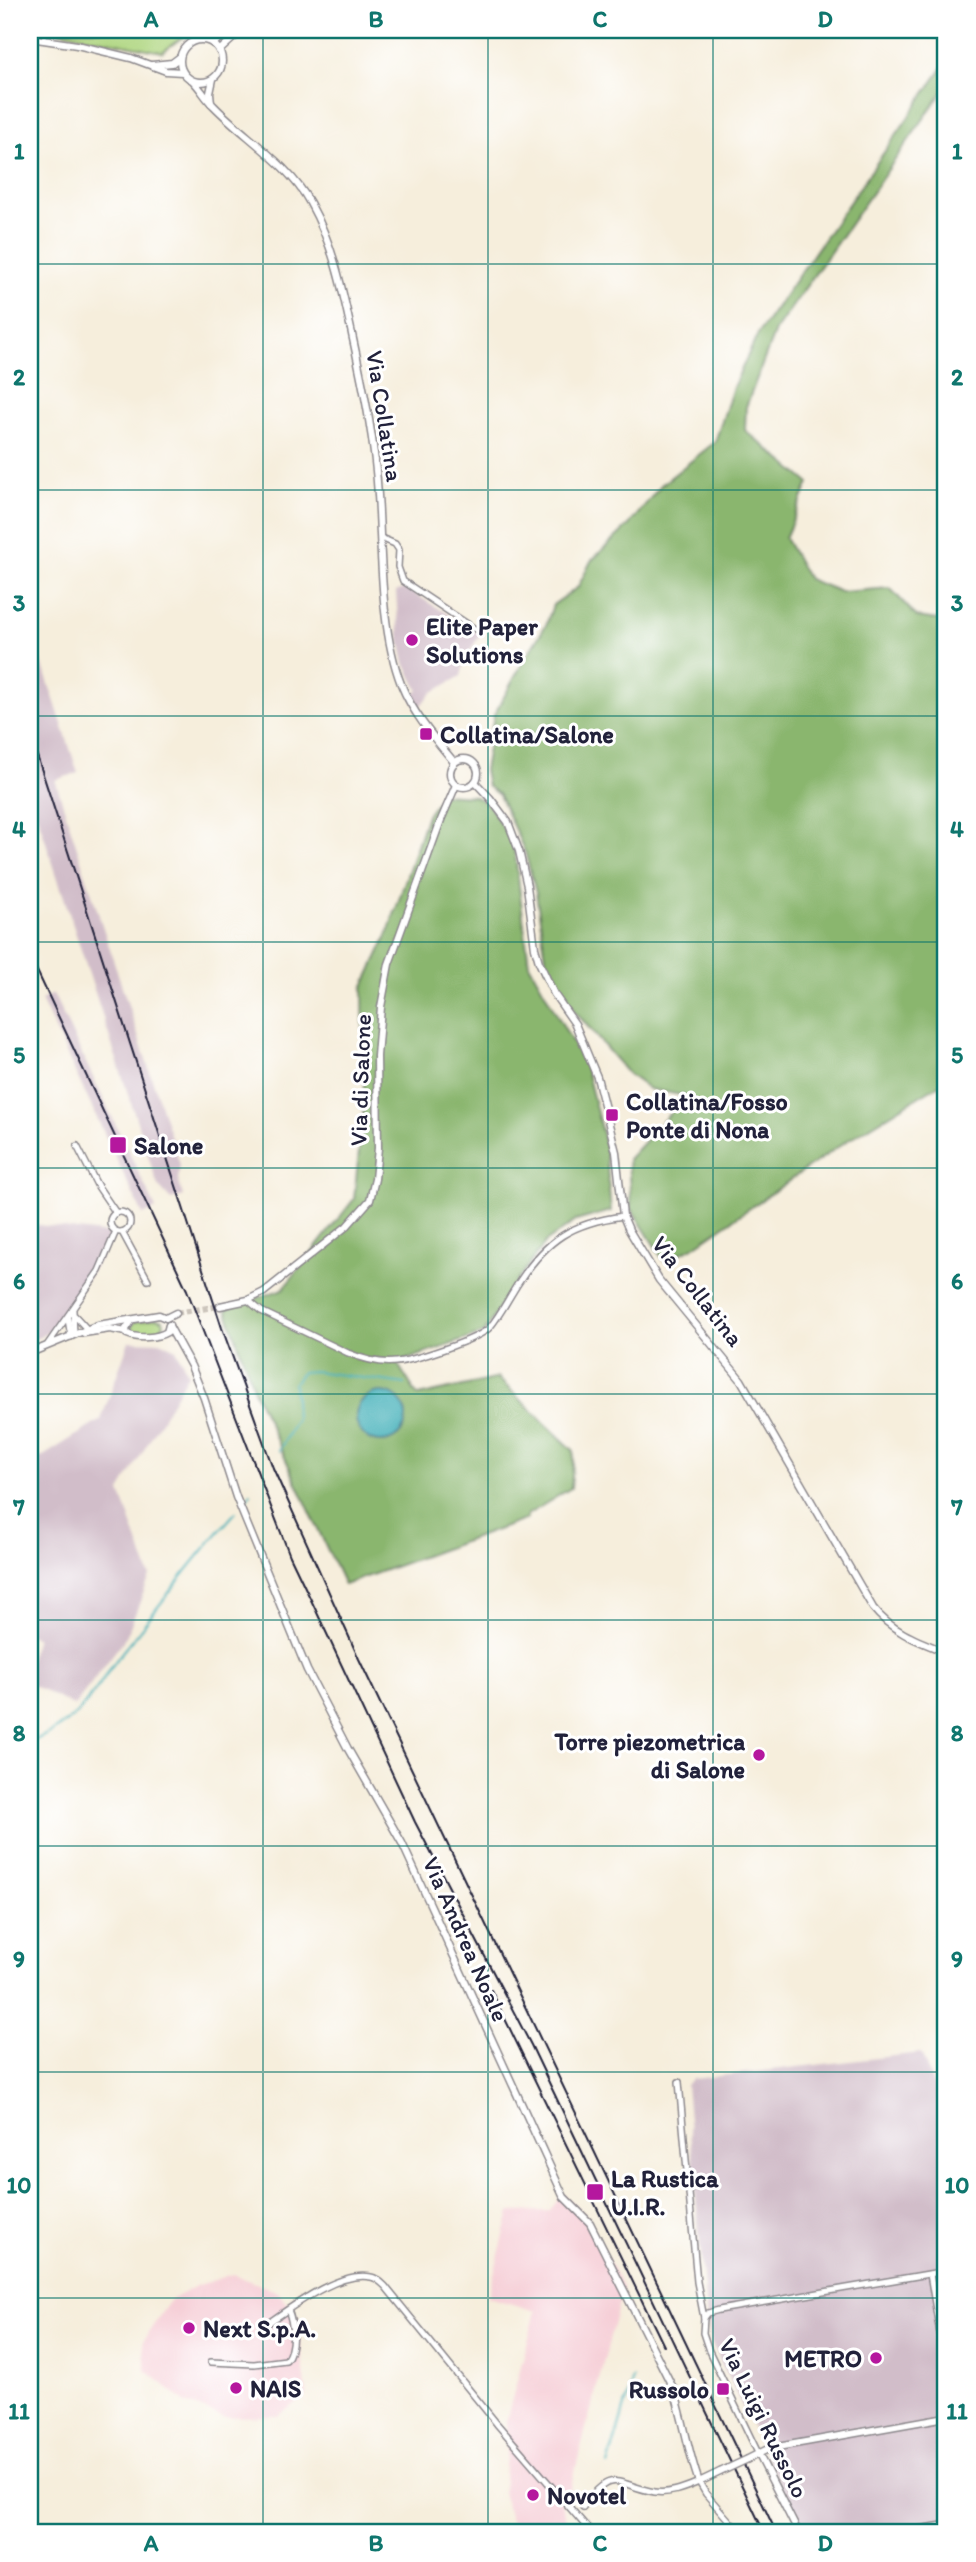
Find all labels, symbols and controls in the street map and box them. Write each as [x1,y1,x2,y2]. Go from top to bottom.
text: A [143,5,159,33]
text: B [369,5,384,33]
text: C [593,5,608,33]
text: D [817,5,833,33]
text: 1 [14,137,25,165]
text: 1 [952,137,963,165]
street label: Via Collatina [360,348,410,484]
text: 2 [13,363,26,391]
text: 2 [951,363,964,391]
text: 3 [13,589,26,617]
text: 3 [951,589,964,617]
place label: Elite Paper Solutions [426,612,538,669]
marker: Elite Paper Solutions [404,632,420,648]
place label: Collatina/Salone [440,720,614,749]
marker: Collatina/Salone [418,726,434,742]
text: 4 [12,815,26,843]
text: 4 [950,815,964,843]
street label: Via di Salone [343,1013,377,1147]
text: 5 [13,1041,25,1069]
text: 5 [951,1041,963,1069]
place label: Collatina/Fosso Ponte di Nona [626,1087,788,1144]
marker: Collatina/Fosso Ponte di Nona [604,1107,620,1123]
place label: Salone [134,1131,203,1160]
marker: Salone [108,1135,128,1155]
street label: Via Collatina [646,1230,751,1353]
text: 6 [13,1267,25,1295]
text: 6 [951,1267,963,1295]
text: 7 [12,1493,25,1521]
text: 7 [950,1493,963,1521]
text: 8 [13,1719,26,1747]
text: 8 [951,1719,964,1747]
place label: Torre piezometrica di Salone [553,1727,745,1784]
marker: Torre piezometrica di Salone [751,1747,767,1763]
street label: Via Andrea Noale [417,1852,515,2026]
text: 9 [13,1945,25,1973]
text: 9 [951,1945,963,1973]
place label: La Rustica U.I.R. [611,2164,719,2221]
text: 10 [7,2171,31,2199]
text: 10 [945,2171,969,2199]
marker: La Rustica U.I.R. [585,2182,605,2202]
place label: Next S.p.A. [203,2314,316,2344]
marker: Next S.p.A. [181,2320,197,2336]
street label: Via Luigi Russolo [713,2334,815,2502]
place label: METRO [784,2344,862,2373]
marker: METRO [868,2350,884,2366]
place label: NAIS [250,2374,301,2403]
place label: Russolo [629,2375,709,2404]
marker: NAIS [228,2380,244,2396]
marker: Russolo [715,2381,731,2397]
text: 11 [8,2397,30,2425]
text: 11 [946,2397,968,2425]
place label: Novotel [547,2481,626,2510]
marker: Novotel [525,2487,541,2503]
text: A [143,2529,159,2557]
text: B [369,2529,384,2557]
text: C [593,2529,608,2557]
text: D [817,2529,833,2557]

